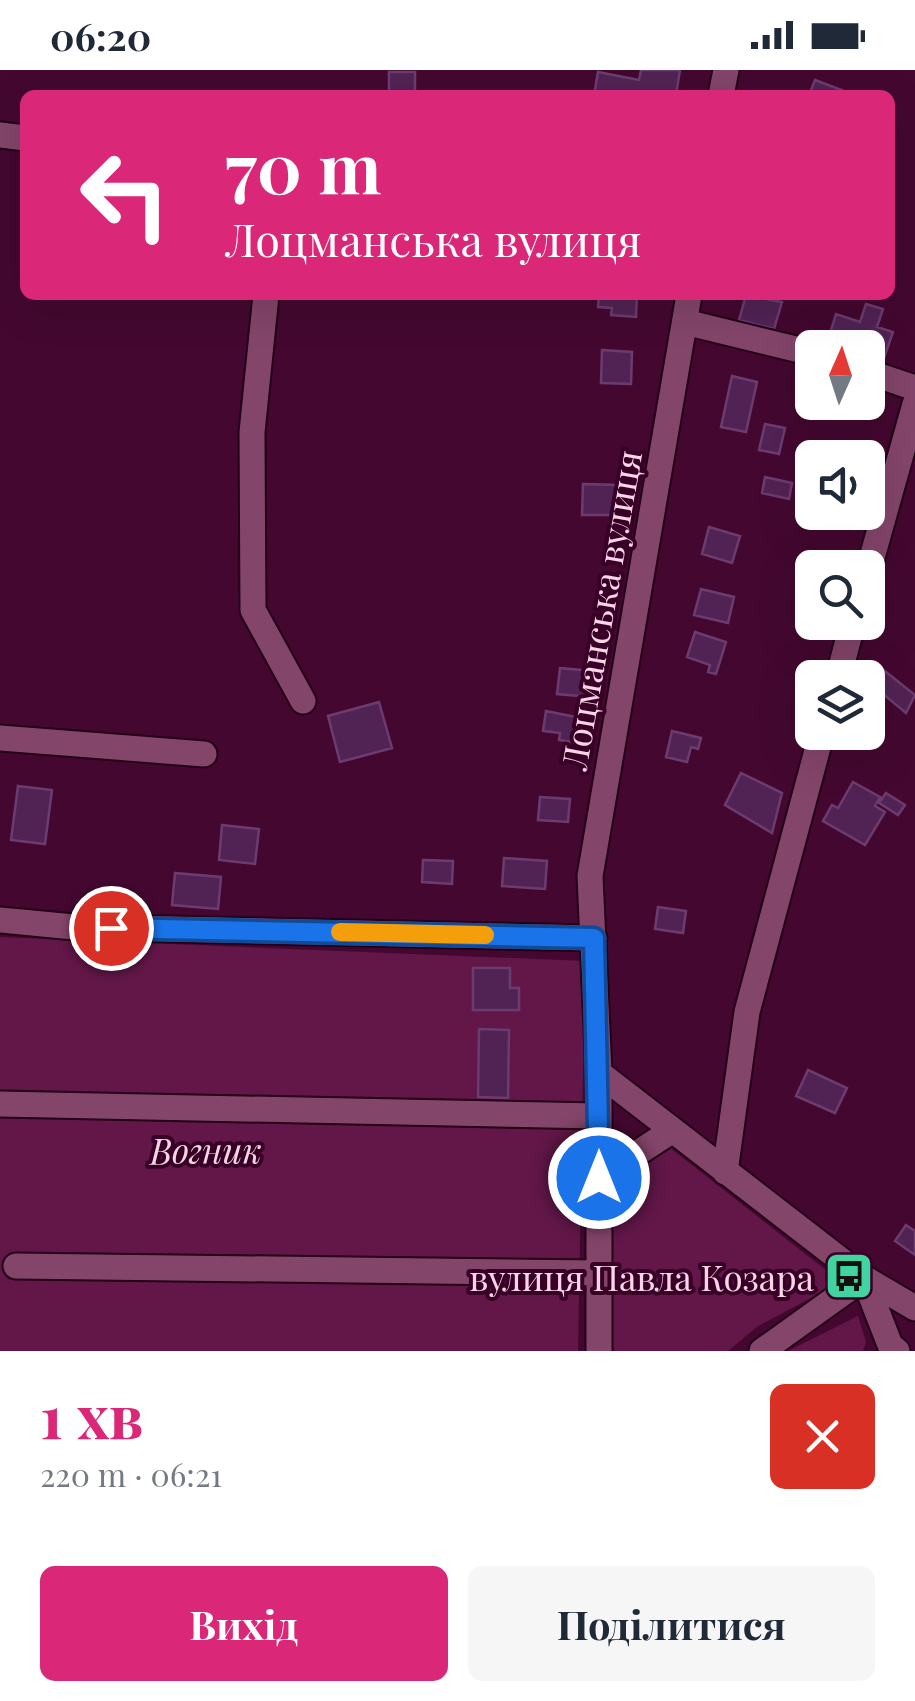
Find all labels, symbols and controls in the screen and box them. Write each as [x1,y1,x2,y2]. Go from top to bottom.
text: 06:20 [50,10,151,61]
text: 70 m [225,118,382,212]
icon: left [60,130,190,260]
text: Лоцманська вулиця [225,208,641,268]
north arrow [795,330,885,420]
map controls [795,330,885,750]
button: sound [795,440,885,530]
street label: Лоцманська вулиця [549,446,651,775]
button: search [795,550,885,640]
button: layers [795,660,885,750]
pin [69,886,154,971]
icon: arrive [84,901,139,956]
park label: Вогник [148,1126,262,1173]
position arrow [547,1126,651,1230]
bus stop icon: вулиця Павла Козара [823,1250,875,1302]
place label: вулиця Павла Козара [469,1253,815,1300]
text: 1 хв [40,1374,144,1454]
button: close [770,1384,875,1489]
text: 220 m · 06:21 [40,1452,222,1495]
button: Вихід [40,1566,448,1681]
button: Поділитися [468,1566,875,1681]

